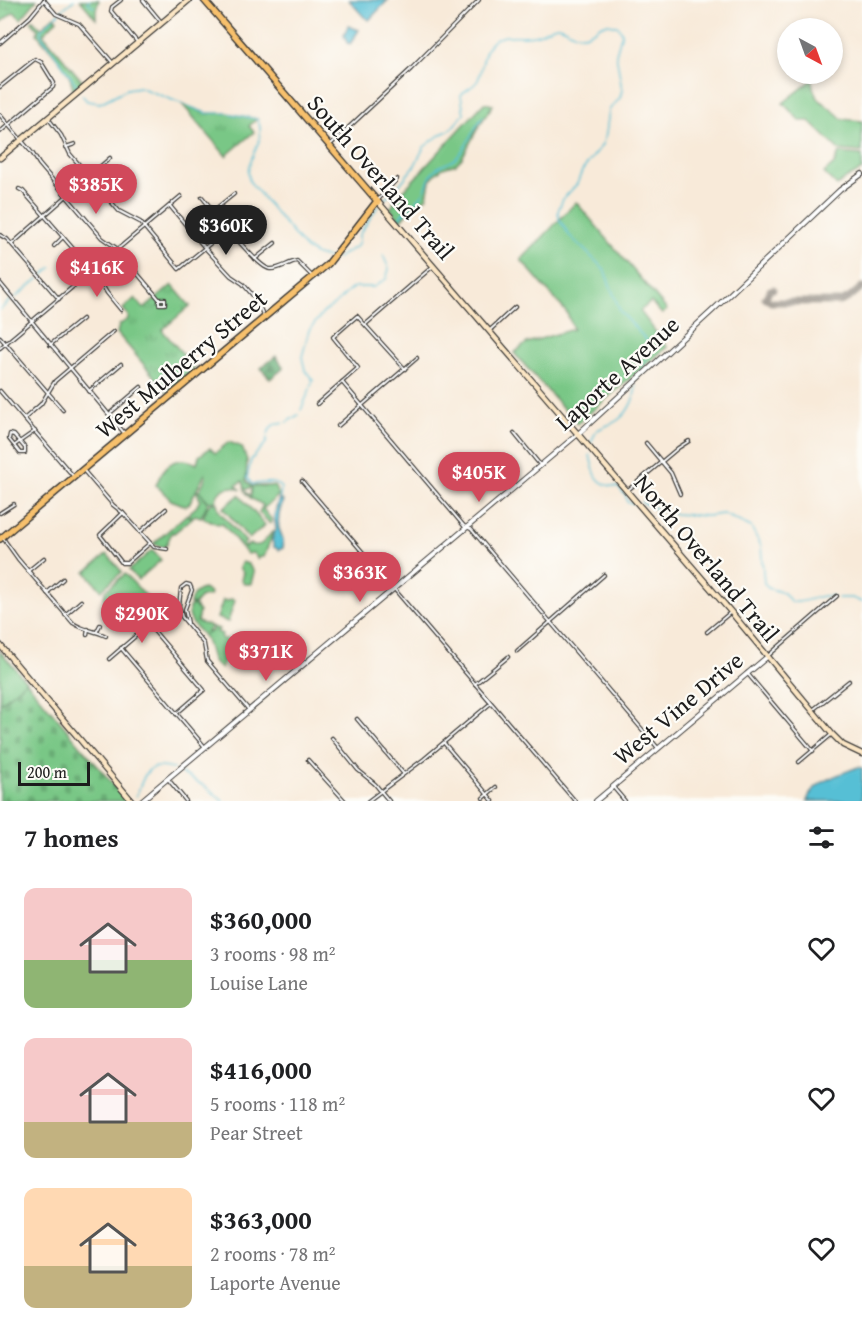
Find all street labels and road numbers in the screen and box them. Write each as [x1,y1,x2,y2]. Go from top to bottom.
street label: South Overland Trail [299,87,463,267]
street label: West Mulberry Street [87,281,275,446]
street label: Laporte Avenue [547,308,687,438]
street label: North Overland Trail [626,466,788,650]
street label: West Vine Drive [605,643,751,773]

